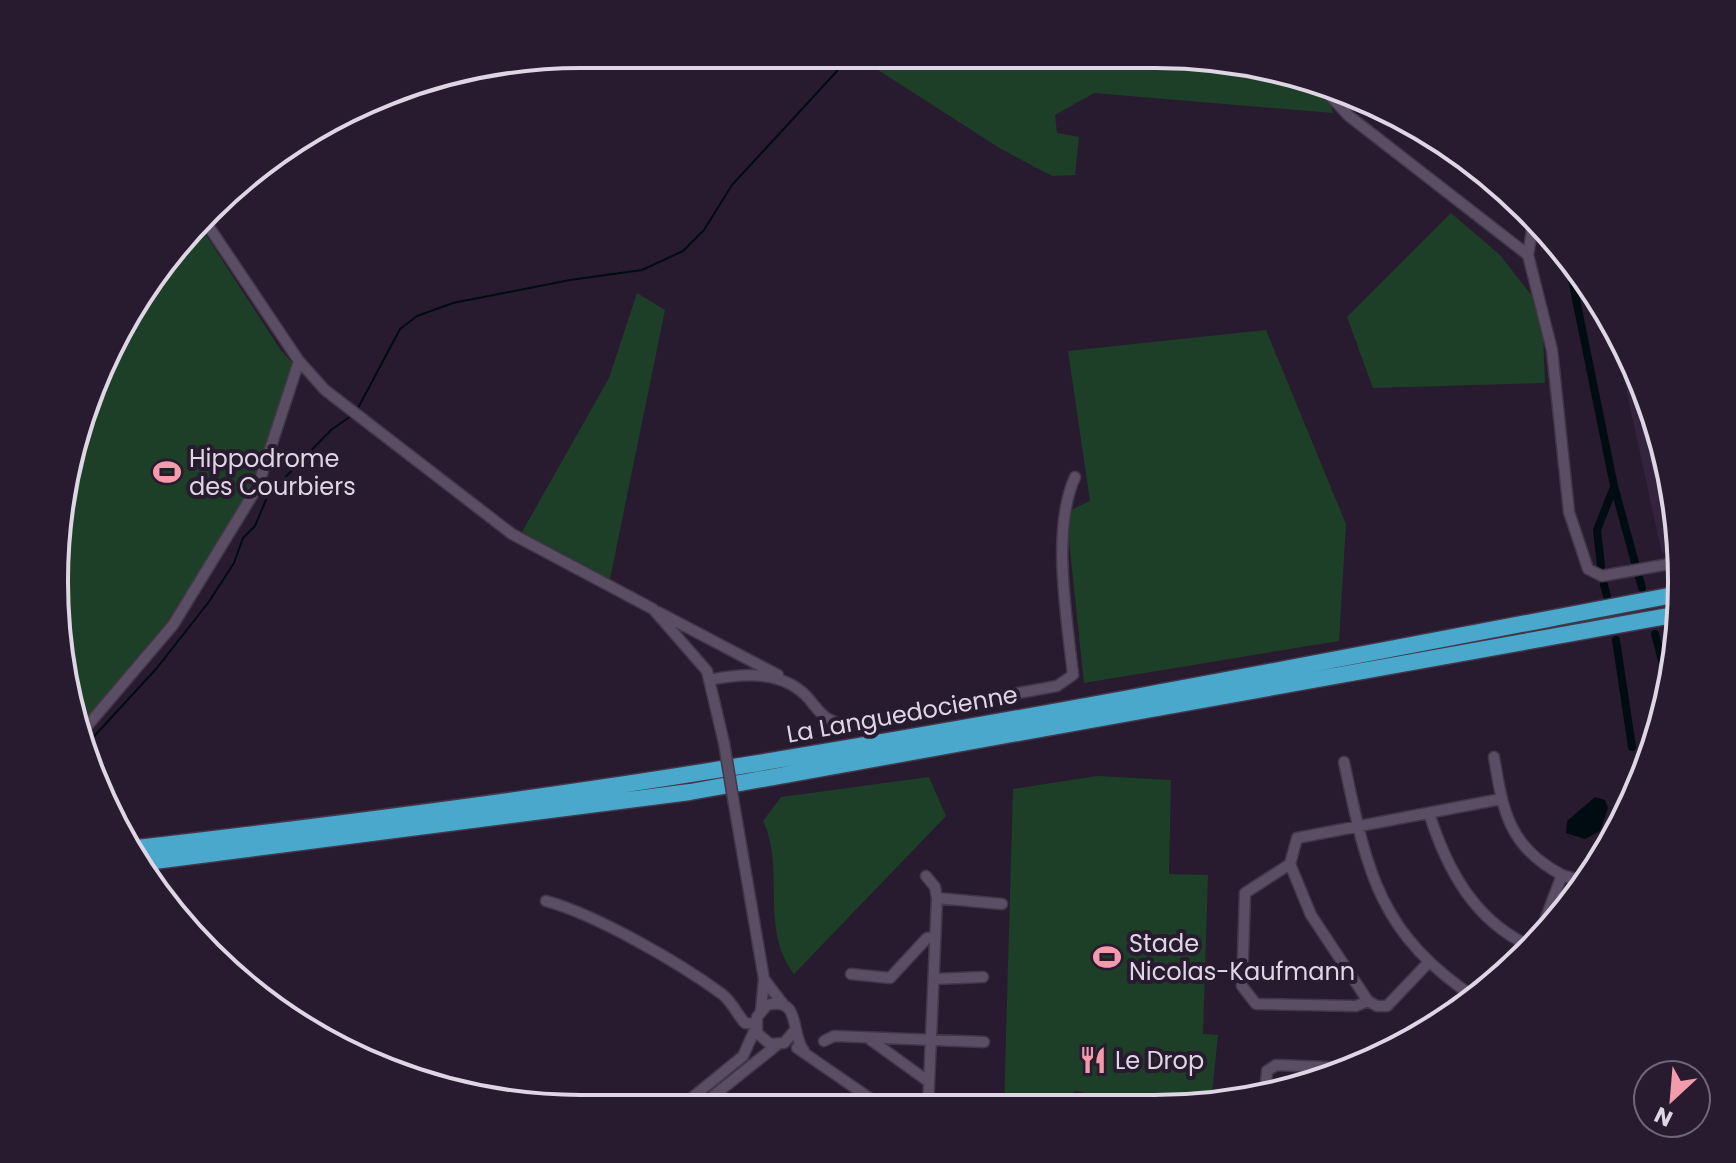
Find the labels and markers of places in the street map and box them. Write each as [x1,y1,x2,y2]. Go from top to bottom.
place label: Hippodrome des Courbiers [189,442,356,503]
sports icon: Hippodrome des Courbiers [152,457,182,487]
place label: Stade Nicolas-Kaufmann [1129,927,1355,988]
sports icon: Stade Nicolas-Kaufmann [1092,942,1122,972]
place label: Le Drop [1115,1044,1204,1077]
restaurant icon: Le Drop [1078,1045,1108,1075]

